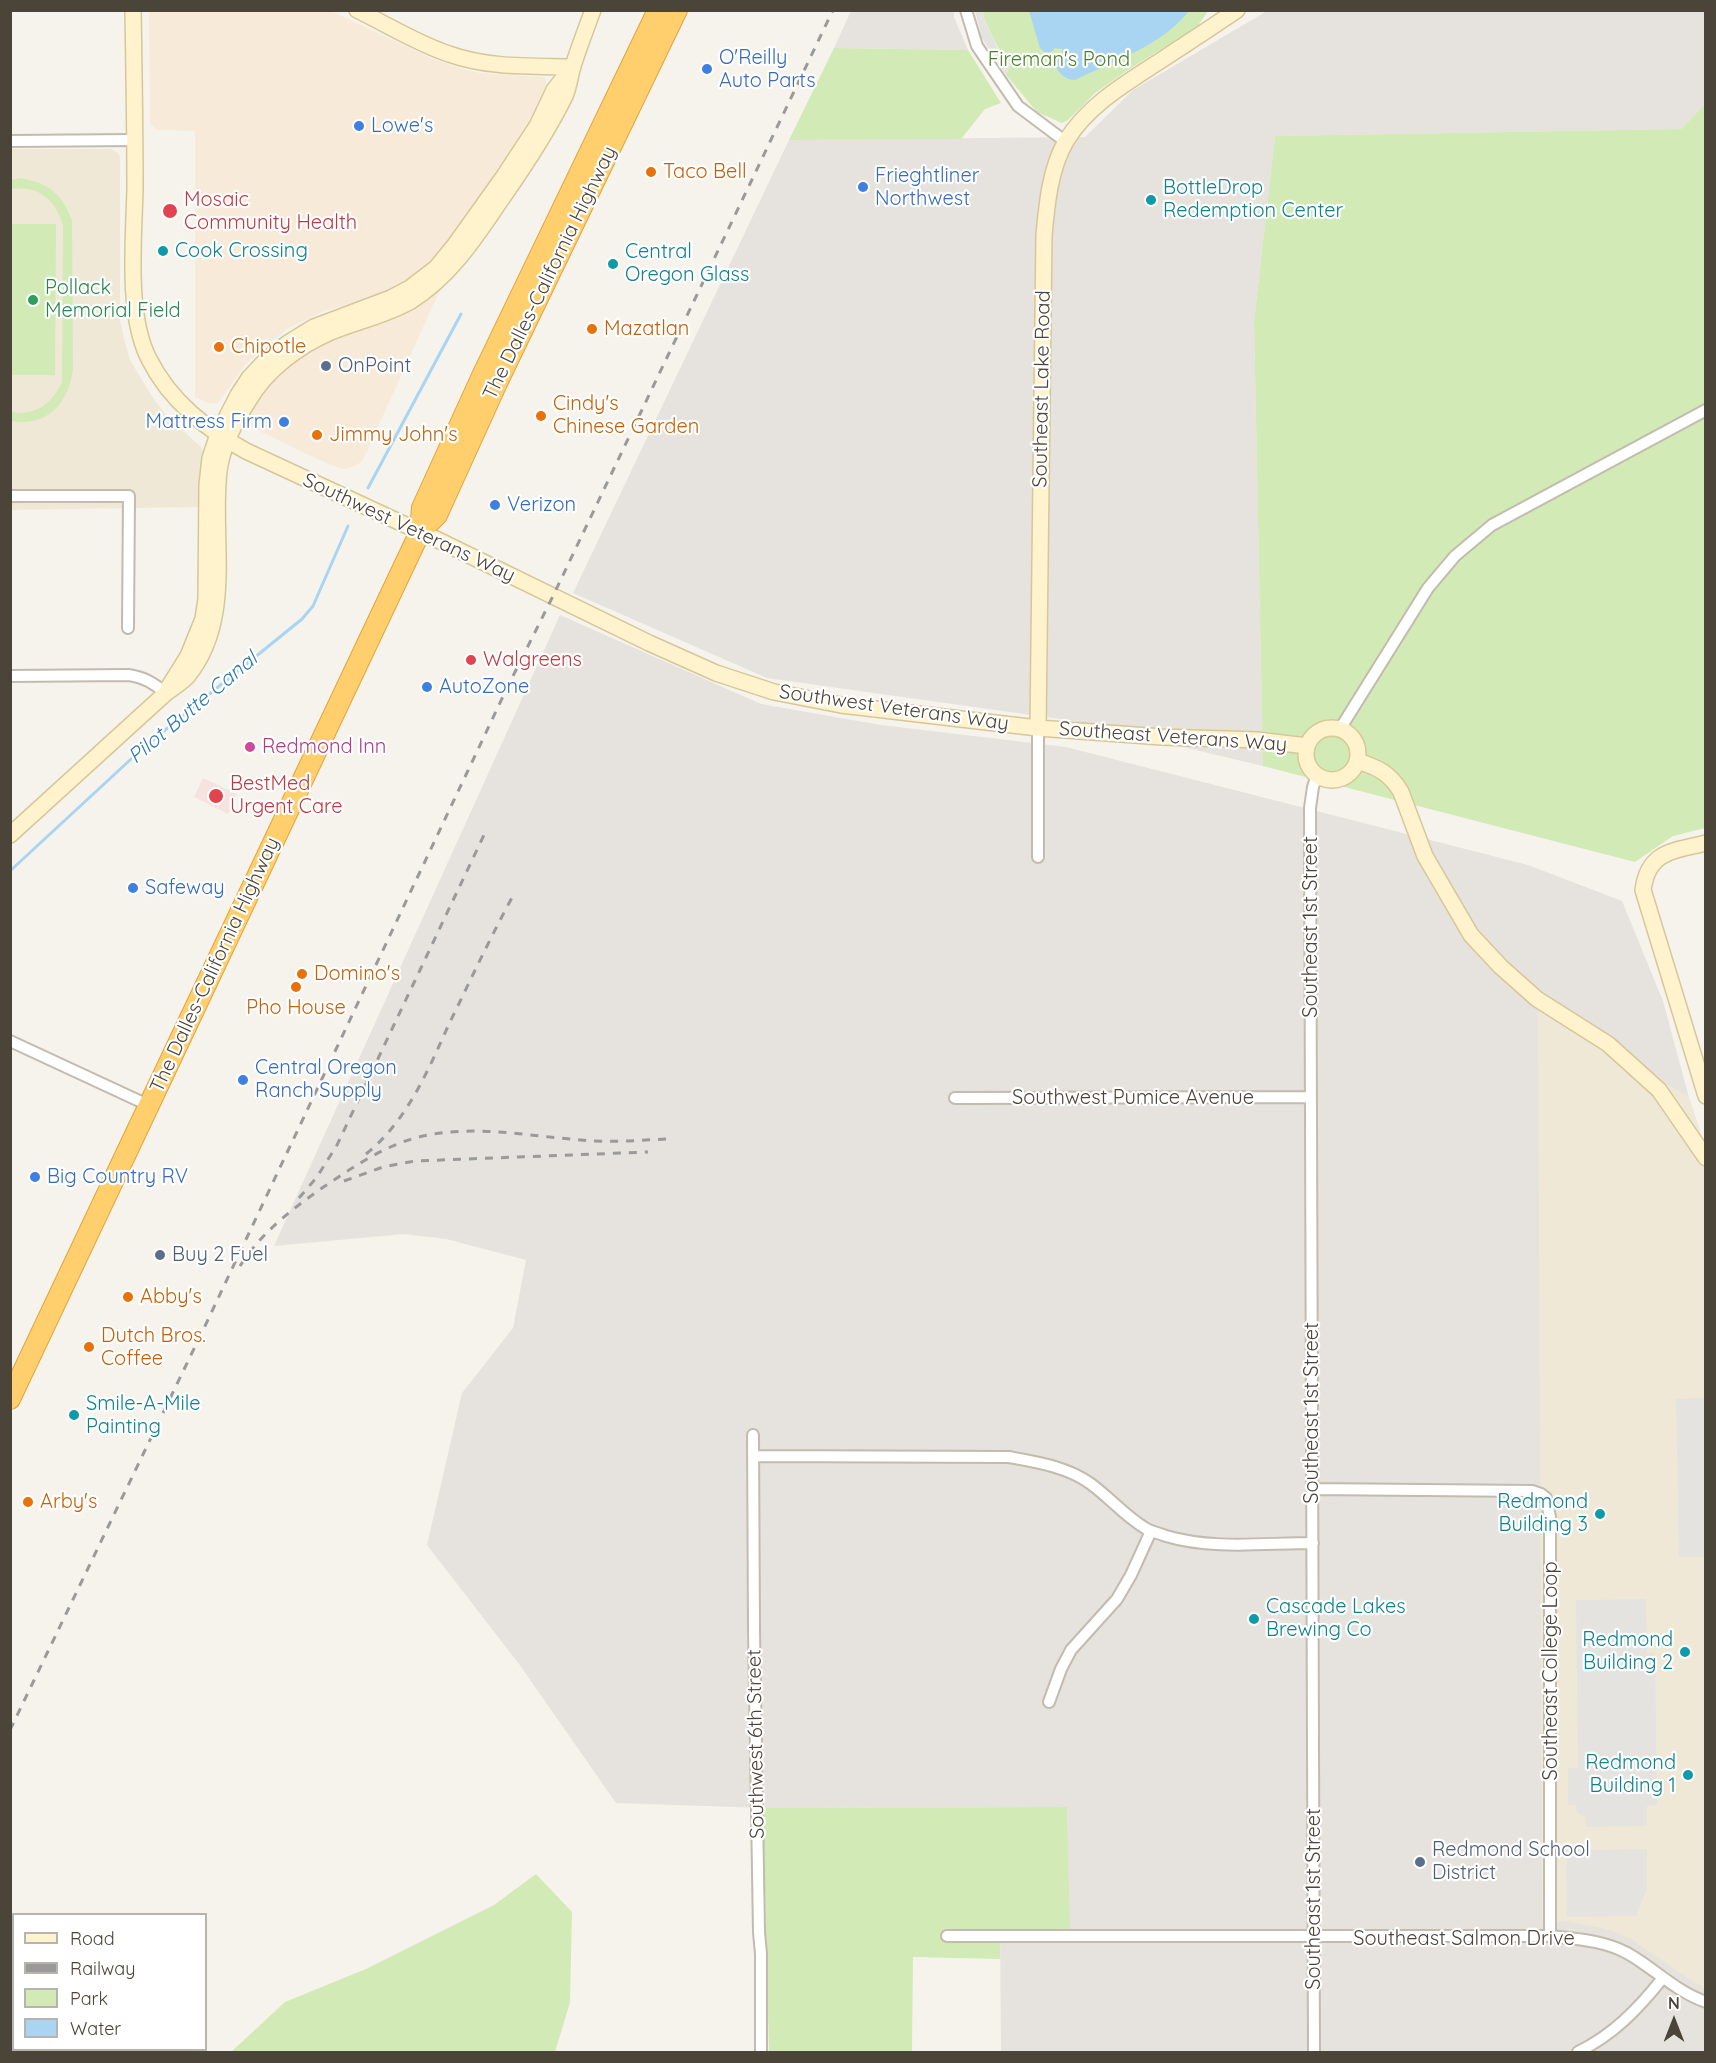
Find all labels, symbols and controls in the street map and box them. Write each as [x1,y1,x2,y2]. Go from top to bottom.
place label: O'Reilly Auto Parts [719,46,816,93]
park label: Fireman's Pond [988,48,1130,72]
marker: O'Reilly Auto Parts [700,62,714,76]
place label: Lowe's [371,114,433,138]
marker: Lowe's [352,119,366,133]
street label: The Dalles-California Highway [478,142,622,404]
place label: Taco Bell [663,160,747,184]
place label: Frieghtliner Northwest [875,164,979,211]
marker: Taco Bell [644,165,658,179]
place label: BottleDrop Redemption Center [1163,176,1343,223]
marker: Frieghtliner Northwest [856,180,870,194]
place label: Mosaic Community Health [184,188,357,235]
marker: BottleDrop Redemption Center [1144,193,1158,207]
marker: Mosaic Community Health [161,202,179,220]
place label: Cook Crossing [175,239,308,263]
place label: Central Oregon Glass [625,240,749,287]
marker: Cook Crossing [156,244,170,258]
marker: Central Oregon Glass [606,257,620,271]
place label: Pollack Memorial Field [45,276,181,323]
street label: Southeast Lake Road [1028,290,1056,488]
marker: Pollack Memorial Field [26,293,40,307]
place label: Mazatlan [604,317,689,341]
marker: Mazatlan [585,322,599,336]
place label: Chipotle [231,335,306,359]
marker: Chipotle [212,340,226,354]
place label: OnPoint [338,354,411,378]
marker: OnPoint [319,359,333,373]
place label: Cindy's Chinese Garden [553,392,699,439]
marker: Cindy's Chinese Garden [534,409,548,423]
place label: Mattress Firm [145,410,272,434]
marker: Mattress Firm [277,415,291,429]
place label: Jimmy John's [329,423,458,447]
marker: Jimmy John's [310,428,324,442]
street label: Southwest Veterans Way [299,468,519,588]
place label: Verizon [507,493,576,517]
marker: Verizon [488,498,502,512]
water label: Pilot Butte Canal [123,647,263,769]
place label: Walgreens [483,648,582,672]
marker: Walgreens [464,653,478,667]
place label: AutoZone [439,675,529,699]
marker: AutoZone [420,680,434,694]
street label: Southwest Veterans Way [778,680,1010,736]
street label: Southeast Veterans Way [1058,717,1288,757]
place label: Redmond Inn [262,735,386,759]
marker: Redmond Inn [243,740,257,754]
place label: BestMed Urgent Care [230,772,343,819]
marker: BestMed Urgent Care [207,787,225,805]
street label: The Dalles-California Highway [145,833,285,1097]
street label: Southeast 1st Street [1299,836,1323,1018]
place label: Safeway [145,876,225,900]
marker: Safeway [126,881,140,895]
place label: Domino's [314,962,400,986]
marker: Domino's [295,967,309,981]
marker: Pho House [289,980,303,994]
place label: Pho House [246,996,346,1020]
place label: Central Oregon Ranch Supply [255,1056,397,1103]
marker: Central Oregon Ranch Supply [236,1073,250,1087]
street label: Southwest Pumice Avenue [1012,1086,1254,1110]
place label: Big Country RV [47,1165,188,1189]
marker: Big Country RV [28,1170,42,1184]
place label: Buy 2 Fuel [172,1243,268,1267]
marker: Buy 2 Fuel [153,1248,167,1262]
place label: Abby's [140,1285,202,1309]
marker: Abby's [121,1290,135,1304]
street label: Southeast 1st Street [1300,1322,1324,1504]
place label: Dutch Bros. Coffee [101,1324,206,1371]
marker: Dutch Bros. Coffee [82,1340,96,1354]
place label: Smile-A-Mile Painting [86,1392,201,1439]
marker: Smile-A-Mile Painting [67,1408,81,1422]
place label: Arby's [40,1490,97,1514]
place label: Redmond Building 3 [1497,1490,1588,1537]
marker: Arby's [21,1495,35,1509]
marker: Redmond Building 3 [1593,1507,1607,1521]
street label: Southeast College Loop [1539,1561,1563,1781]
place label: Cascade Lakes Brewing Co [1266,1595,1406,1642]
marker: Cascade Lakes Brewing Co [1247,1612,1261,1626]
place label: Redmond Building 2 [1582,1628,1673,1675]
marker: Redmond Building 2 [1678,1645,1692,1659]
street label: Southwest 6th Street [742,1649,770,1839]
place label: Redmond Building 1 [1585,1751,1676,1798]
marker: Redmond Building 1 [1681,1768,1695,1782]
street label: Southeast 1st Street [1302,1808,1326,1990]
place label: Redmond School District [1432,1838,1590,1885]
marker: Redmond School District [1413,1855,1427,1869]
legend [12,1913,207,2051]
text: Road [70,1927,115,1950]
street label: Southeast Salmon Drive [1353,1927,1575,1951]
text: Railway [70,1957,136,1980]
text: Park [70,1987,108,2010]
north arrow [1644,1991,1704,2051]
text: N [1668,1993,1680,2013]
text: Water [70,2017,121,2040]

